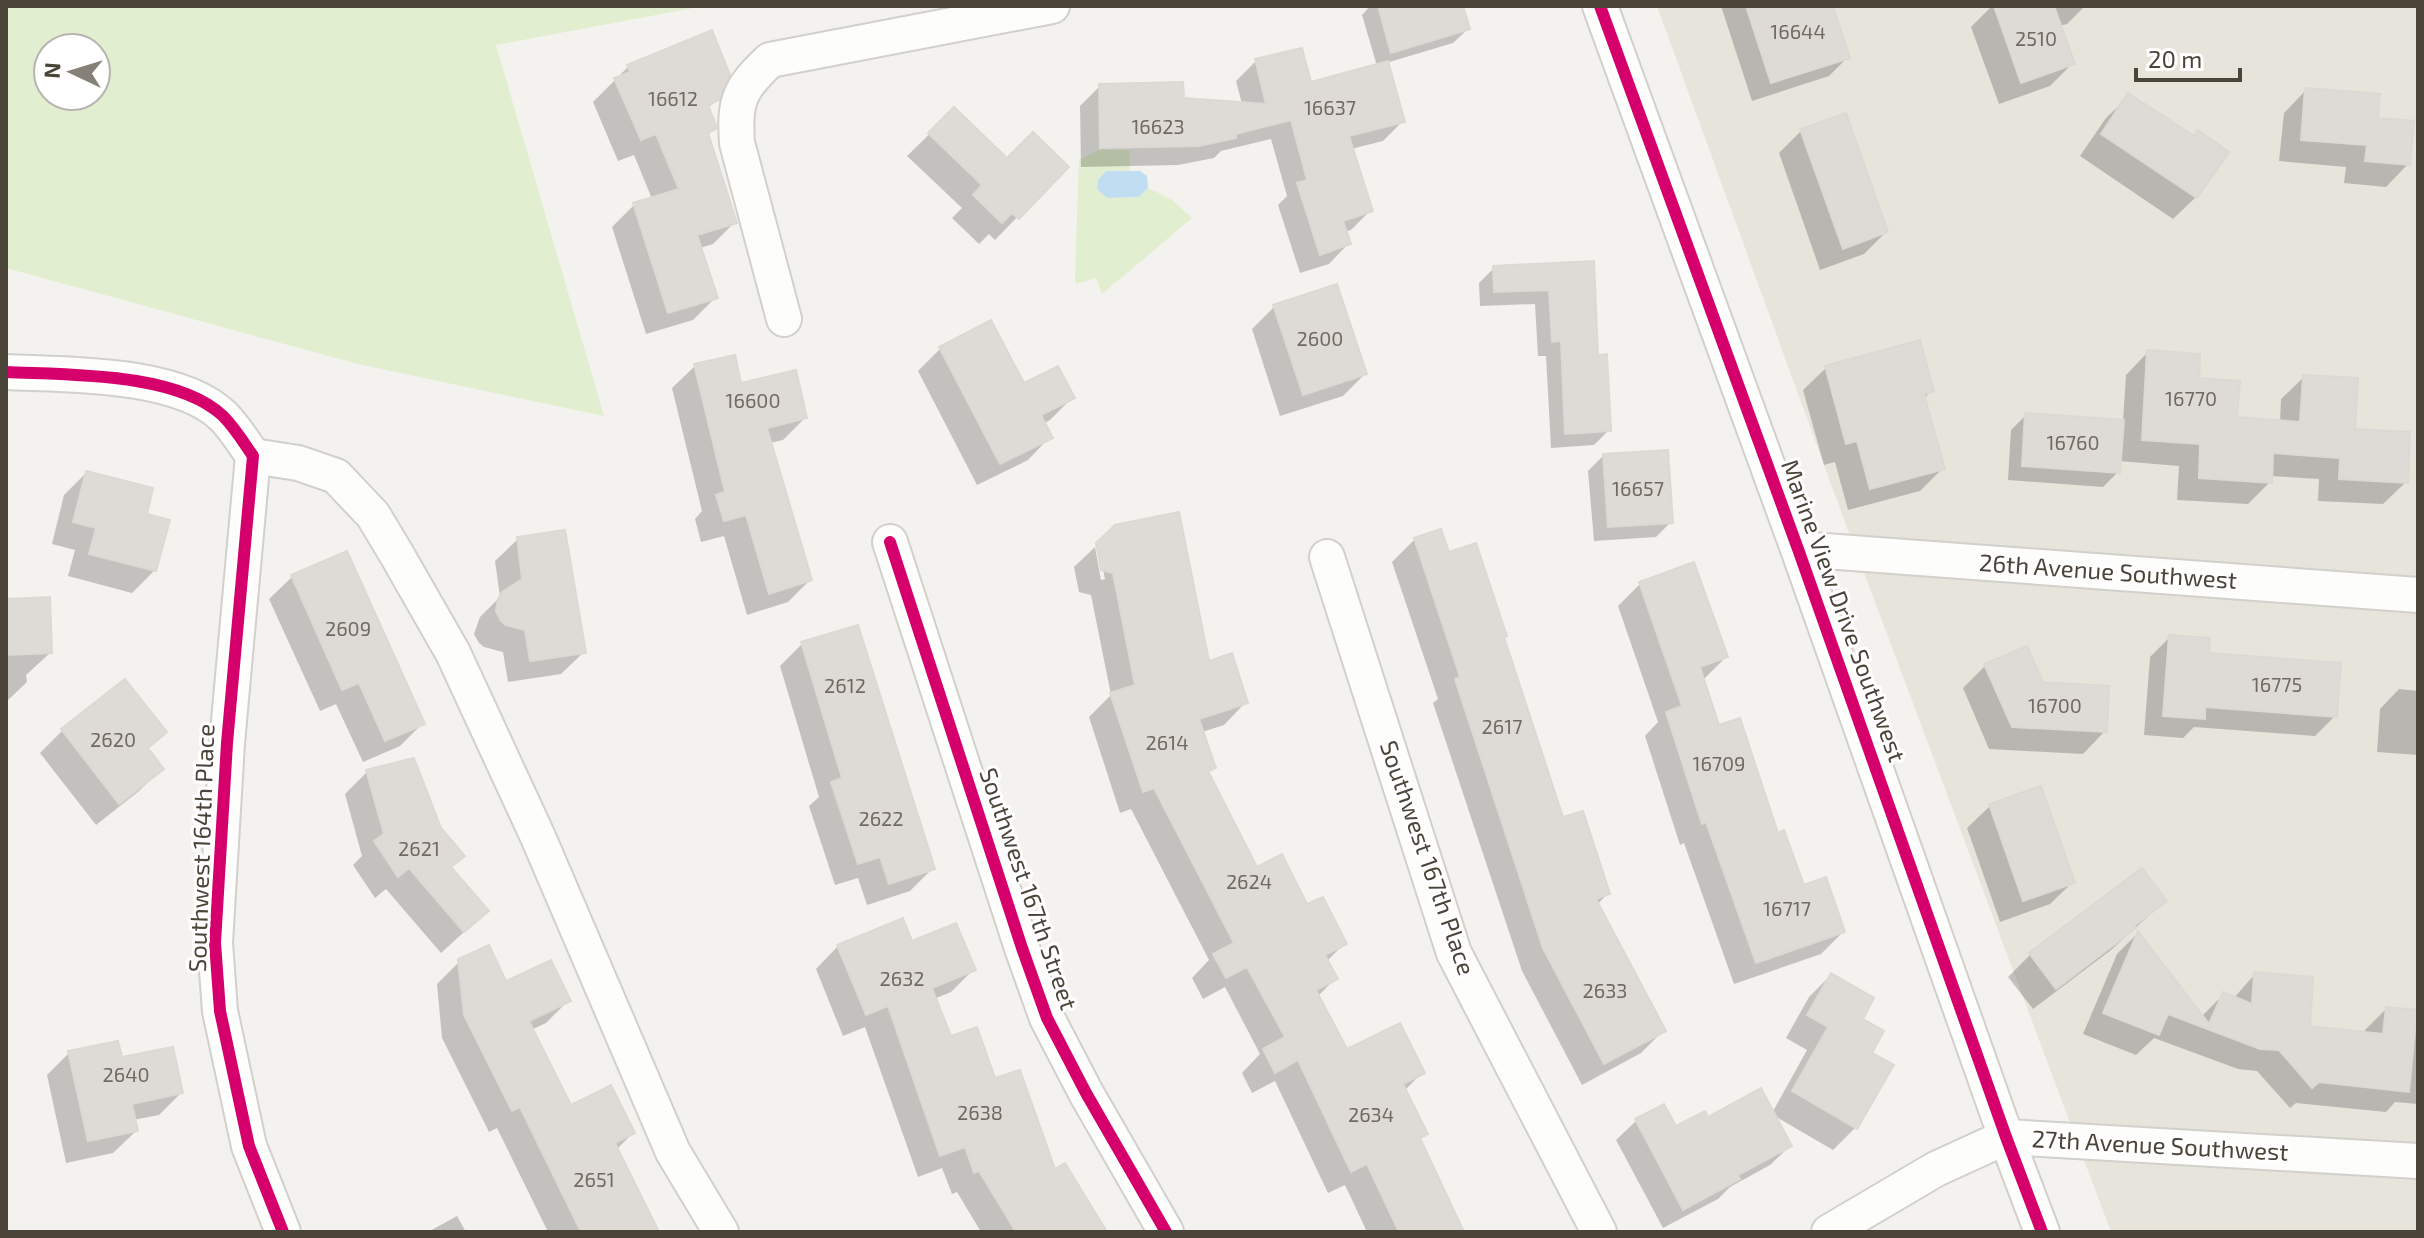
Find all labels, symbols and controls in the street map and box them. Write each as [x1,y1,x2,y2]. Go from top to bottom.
house number: 16644 [1770,19,1826,43]
house number: 2510 [2015,26,2057,50]
north arrow [32,32,112,112]
scale bar [2136,32,2240,82]
text: 20 m [2148,44,2202,73]
text: N [38,62,65,79]
house number: 16612 [648,86,698,110]
house number: 16637 [1304,95,1356,119]
house number: 16623 [1131,114,1185,138]
house number: 2600 [1297,326,1343,350]
house number: 16770 [2165,386,2217,410]
house number: 16600 [726,388,780,412]
house number: 16760 [2046,430,2100,454]
street label: Marine View Drive Southwest [1776,455,1913,766]
house number: 16657 [1612,476,1664,500]
street label: 26th Avenue Southwest [1978,547,2238,594]
house number: 2609 [325,616,371,640]
house number: 16775 [2252,672,2302,696]
house number: 2612 [824,673,866,697]
house number: 16700 [2028,693,2082,717]
house number: 2617 [1482,714,1522,738]
street label: Southwest 164th Place [182,723,219,973]
house number: 2620 [90,727,136,751]
house number: 2614 [1146,730,1188,754]
street label: Southwest 167th Place [1375,736,1482,979]
house number: 16709 [1692,751,1746,775]
street label: Southwest 167th Street [974,764,1084,1013]
house number: 2622 [858,806,904,830]
house number: 2621 [398,836,440,860]
house number: 2624 [1226,869,1272,893]
house number: 16717 [1763,896,1811,920]
house number: 2632 [879,966,925,990]
house number: 2633 [1583,978,1627,1002]
house number: 2640 [102,1062,150,1086]
house number: 2638 [957,1100,1003,1124]
house number: 2634 [1348,1102,1394,1126]
street label: 27th Avenue Southwest [2031,1123,2289,1166]
house number: 2651 [573,1167,615,1191]

